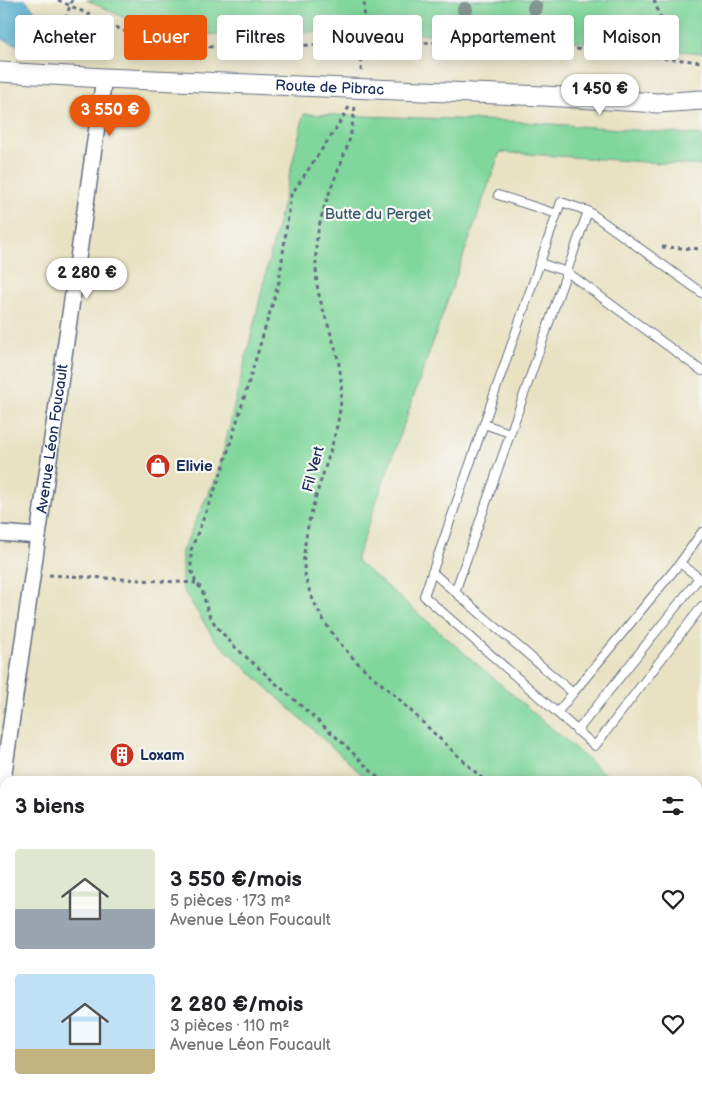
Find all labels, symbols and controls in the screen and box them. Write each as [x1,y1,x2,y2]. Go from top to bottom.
chip: Acheter [15,15,114,60]
chip: Louer [124,15,207,60]
chip: Filtres [217,15,303,60]
chip: Nouveau [313,15,422,60]
chip: Appartement [432,15,574,60]
chip: Maison [584,15,679,60]
pin: 1 450 € [554,74,646,116]
street label: Route de Pibrac [275,76,385,99]
text: 1 450 € [572,80,628,99]
pin: 3 550 € [64,94,156,137]
text: 3 550 € [81,101,139,120]
park label: Butte du Perget [325,205,432,224]
pin: 2 280 € [41,258,133,300]
text: 2 280 € [57,264,117,283]
street label: Avenue Léon Foucault [32,362,73,515]
street label: Fil Vert [298,444,329,494]
shop icon: Elivie [145,453,171,479]
place label: Elivie [176,457,213,476]
building icon: Loxam [109,742,135,768]
place label: Loxam [140,746,185,765]
icon: filters [659,792,687,820]
text: 3 biens [15,794,85,819]
text: 3 550 €/mois [170,867,302,892]
icon: home [55,869,115,929]
icon: heart [659,885,687,913]
text: 5 pièces · 173 m² [170,892,291,911]
text: Avenue Léon Foucault [170,911,331,930]
text: 2 280 €/mois [170,992,303,1017]
icon: home [55,994,115,1054]
icon: heart [659,1010,687,1038]
text: 3 pièces · 110 m² [170,1017,289,1036]
text: Avenue Léon Foucault [170,1036,331,1055]

